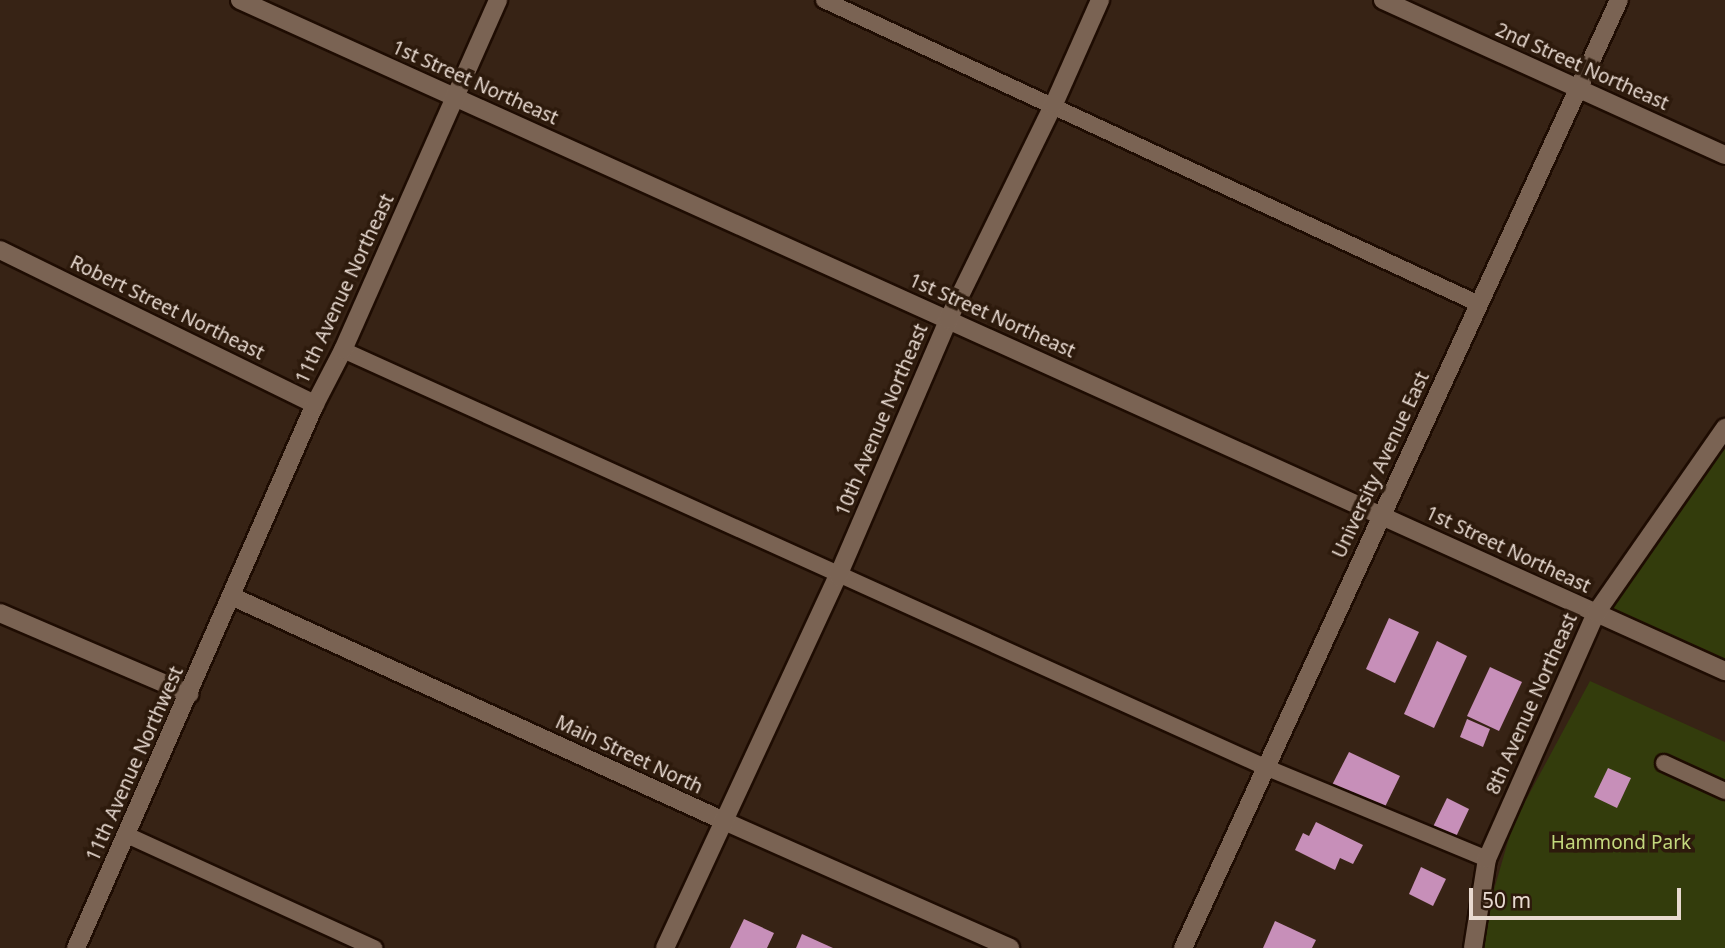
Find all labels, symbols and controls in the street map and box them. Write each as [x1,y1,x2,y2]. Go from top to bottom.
street label: 2nd Street Northeast [1492,19,1672,115]
street label: 1st Street Northeast [388,36,562,130]
street label: 11th Avenue Northeast [291,191,399,387]
street label: Robert Street Northeast [66,251,268,365]
street label: 1st Street Northeast [905,269,1079,363]
street label: 10th Avenue Northeast [831,320,933,520]
street label: University Avenue East [1328,368,1434,562]
street label: 1st Street Northeast [1422,502,1594,598]
street label: 8th Avenue Northeast [1482,610,1582,798]
street label: 11th Avenue Northwest [82,663,188,865]
street label: Main Street North [552,711,706,799]
park label: Hammond Park [1551,832,1691,854]
scale bar [1473,874,1685,918]
text: 50 m [1482,886,1531,914]

